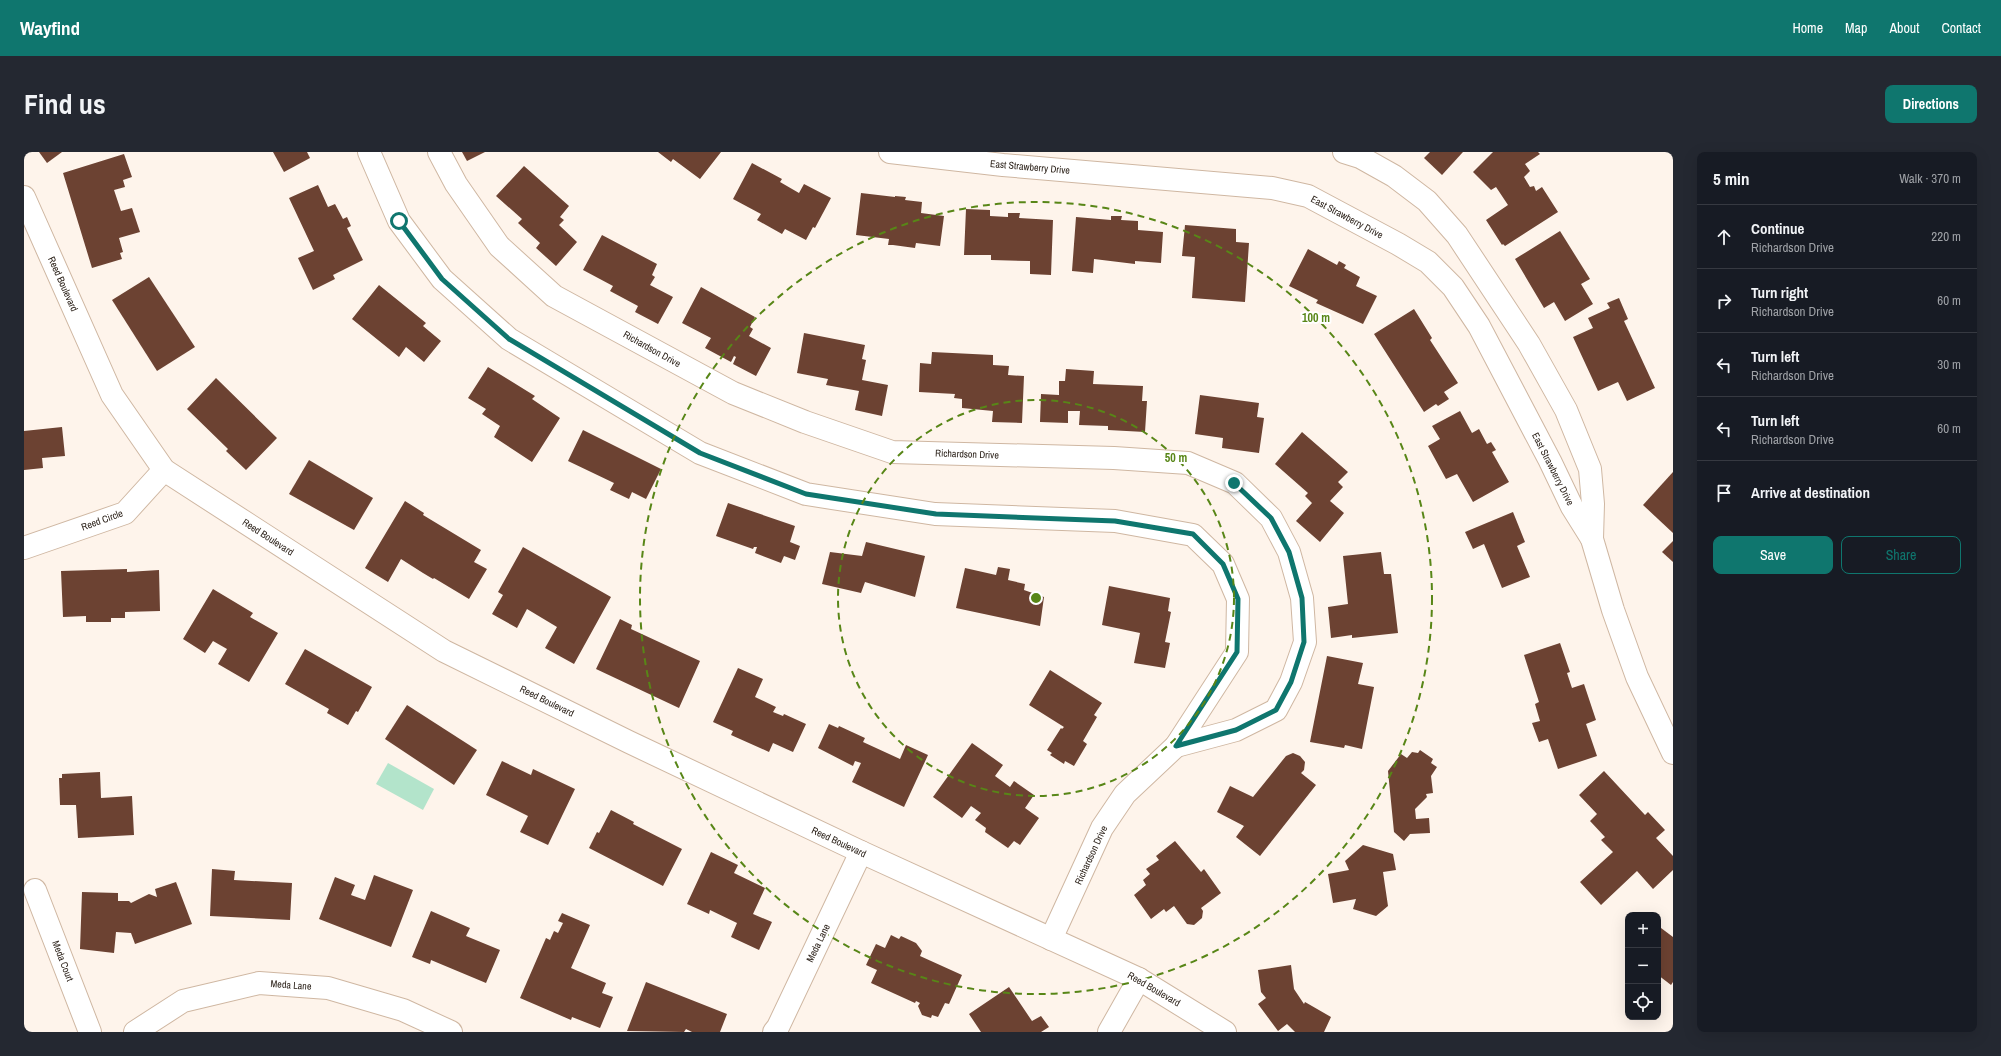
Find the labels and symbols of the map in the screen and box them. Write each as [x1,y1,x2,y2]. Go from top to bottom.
street label: East Strawberry Drive [989,157,1071,177]
street label: East Strawberry Drive [1309,192,1386,242]
route start [390,212,408,230]
street label: Reed Boulevard [45,254,81,314]
text: 100 m [1302,310,1330,326]
street label: Richardson Drive [621,328,683,370]
street label: East Strawberry Drive [1529,430,1577,508]
street label: Richardson Drive [935,446,1000,462]
text: 50 m [1165,450,1187,466]
route end [1225,474,1243,492]
street label: Reed Circle [79,506,125,534]
street label: Reed Boulevard [240,516,296,558]
centre of rings [1029,591,1043,605]
street label: Reed Boulevard [518,682,576,720]
street label: Richardson Drive [1072,823,1111,887]
street label: Reed Boulevard [810,824,868,860]
street label: Meda Lane [803,921,833,964]
street label: Meda Court [49,939,77,984]
street label: Reed Boulevard [1125,969,1183,1009]
street label: Meda Lane [270,977,312,993]

